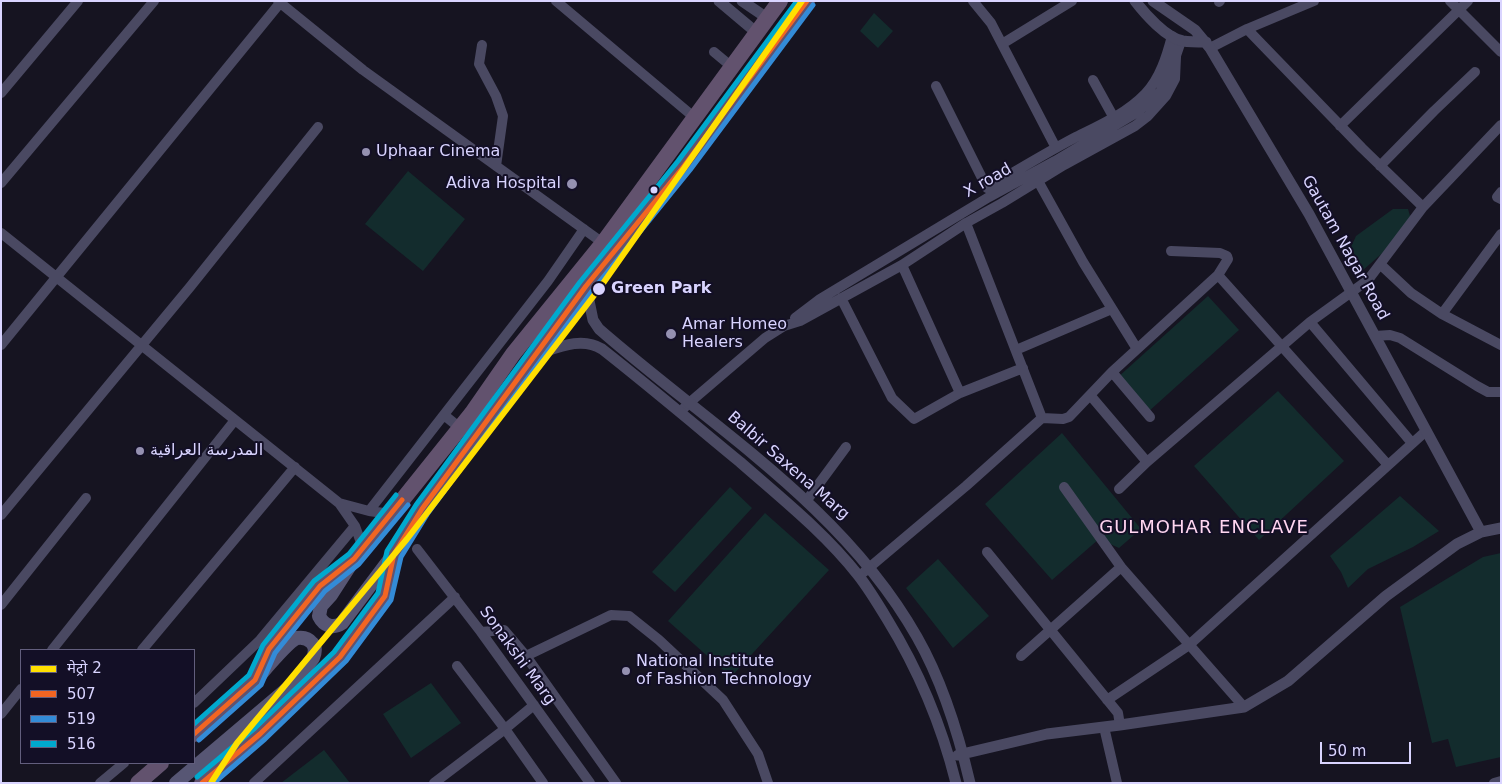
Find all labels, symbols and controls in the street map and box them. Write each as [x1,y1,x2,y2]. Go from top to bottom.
place label: Uphaar Cinema [376,142,500,162]
marker: Uphaar Cinema [360,146,372,158]
street label: X road [961,160,1015,202]
street label: Gautam Nagar Road [1297,172,1393,324]
place label: Adiva Hospital [446,174,561,194]
marker: Adiva Hospital [565,177,579,191]
unlabelled marker [649,185,659,195]
place label: Green Park [611,279,711,299]
marker: Green Park [591,281,607,297]
place label: Amar Homeo Healers [682,315,787,353]
marker: Amar Homeo Healers [664,327,678,341]
street label: Balbir Saxena Marg [723,408,853,524]
place label: المدرسة العراقية [150,441,263,461]
marker: المدرسة العراقية [134,445,146,457]
district label: GULMOHAR ENCLAVE [1097,517,1311,539]
street label: Sonakshi Marg [475,603,559,709]
legend [20,649,195,764]
place label: National Institute of Fashion Technology [636,652,812,690]
text: मेट्रो 2 [67,659,102,677]
marker: National Institute of Fashion Technology [620,665,632,677]
text: 507 [67,685,96,703]
text: 519 [67,710,96,728]
scale bar [1322,732,1413,764]
text: 516 [67,735,96,753]
text: 50 m [1328,742,1366,760]

